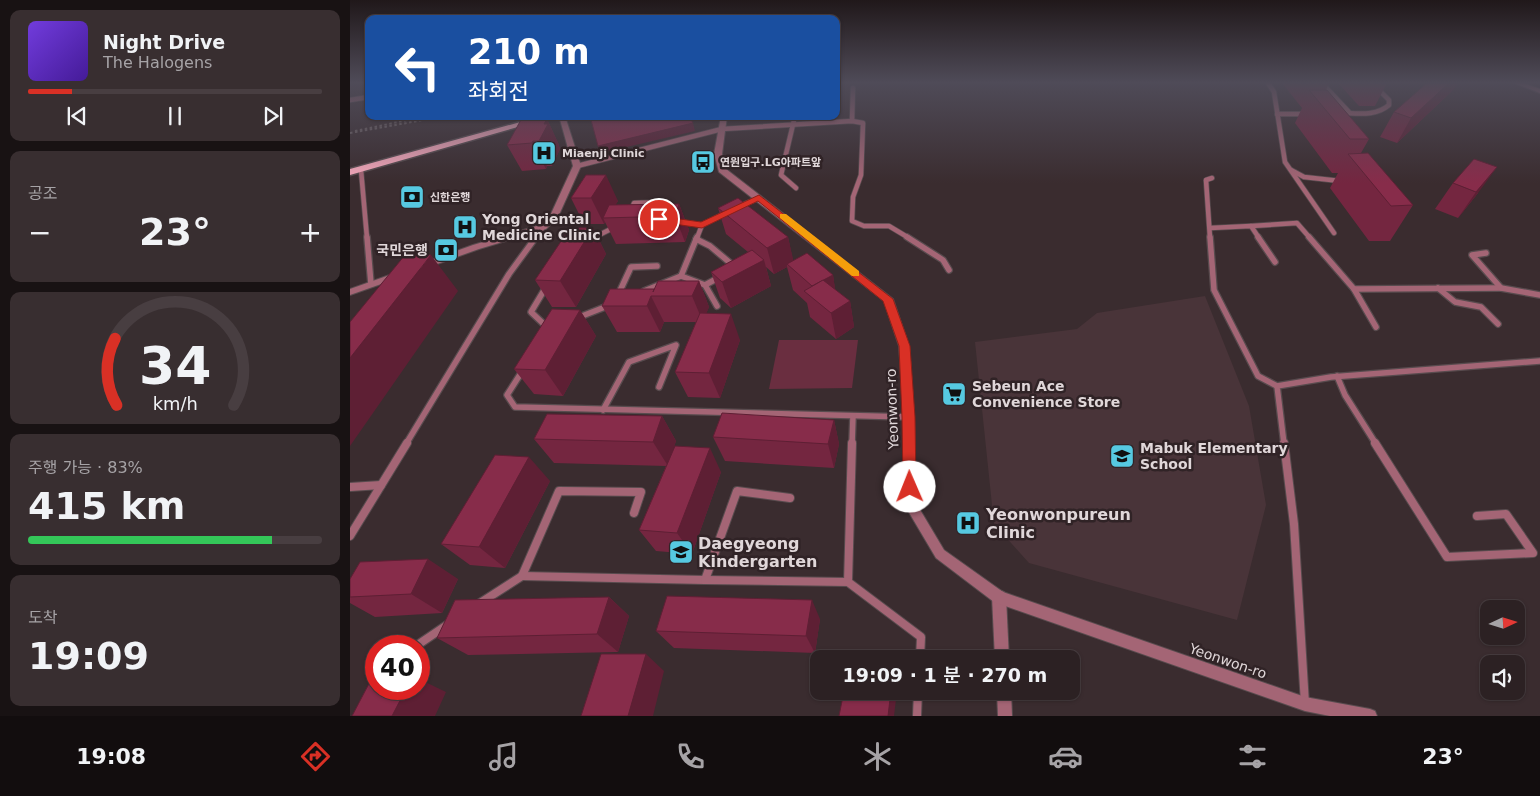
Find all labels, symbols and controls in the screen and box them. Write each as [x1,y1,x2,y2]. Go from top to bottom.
text: Night Drive [103,31,225,53]
text: 210 m [468,32,590,72]
icon: left [385,35,450,100]
text: The Halogens [103,53,212,72]
text: 좌회전 [468,79,529,104]
icon: previous [63,102,91,130]
icon: pause [161,102,189,130]
icon: next [259,102,287,130]
hospital icon: Miaenji Clinic [531,140,557,166]
place label: Miaenji Clinic [562,147,645,160]
bus stop icon: 연원입구.LG아파트앞 [690,149,716,175]
place label: 연원입구.LG아파트앞 [720,156,821,169]
text: 공조 [28,184,57,203]
bank icon: 신한은행 [399,184,425,210]
place label: 신한은행 [430,191,470,204]
pin [638,198,680,240]
icon: arrive [645,205,673,233]
text: 23° [139,210,211,254]
place label: Yong Oriental Medicine Clinic [481,211,601,243]
hospital icon: Yong Oriental Medicine Clinic [452,214,478,240]
text: − [28,216,51,249]
text: + [299,216,322,249]
bank icon: 국민은행 [433,237,459,263]
place label: 국민은행 [376,242,428,258]
text: 34 [139,336,211,396]
street label: Yeonwon-ro [883,368,901,451]
place label: Sebeun Ace Convenience Store [972,378,1120,410]
supermarket icon: Sebeun Ace Convenience Store [941,381,967,407]
text: km/h [152,393,198,414]
place label: Mabuk Elementary School [1140,440,1288,472]
school or university icon: Mabuk Elementary School [1109,443,1135,469]
text: 주행 가능 · 83% [28,458,143,477]
position arrow [883,460,935,512]
text: 415 km [28,484,185,528]
place label: Yeonwonpureun Clinic [985,505,1131,542]
hospital icon: Yeonwonpureun Clinic [955,510,981,536]
place label: Daegyeong Kindergarten [698,534,818,571]
school or university icon: Daegyeong Kindergarten [668,539,694,565]
north arrow [1480,600,1525,645]
map controls [1480,600,1525,700]
text: 도착 [28,608,57,627]
text: 19:09 [28,634,149,678]
speed limit sign: 40 [365,635,430,700]
street label: Yeonwon-ro [1186,640,1269,682]
button: sound [1480,655,1525,700]
text: 19:09 · 1 분 · 270 m [843,664,1047,686]
icon: directions [298,739,333,774]
icon: music [486,739,521,774]
icon: phone [673,739,708,774]
icon: climate [860,739,895,774]
icon: car [1048,739,1083,774]
icon: filters [1235,739,1270,774]
text: 19:08 [76,744,146,769]
text: 23° [1422,744,1464,769]

